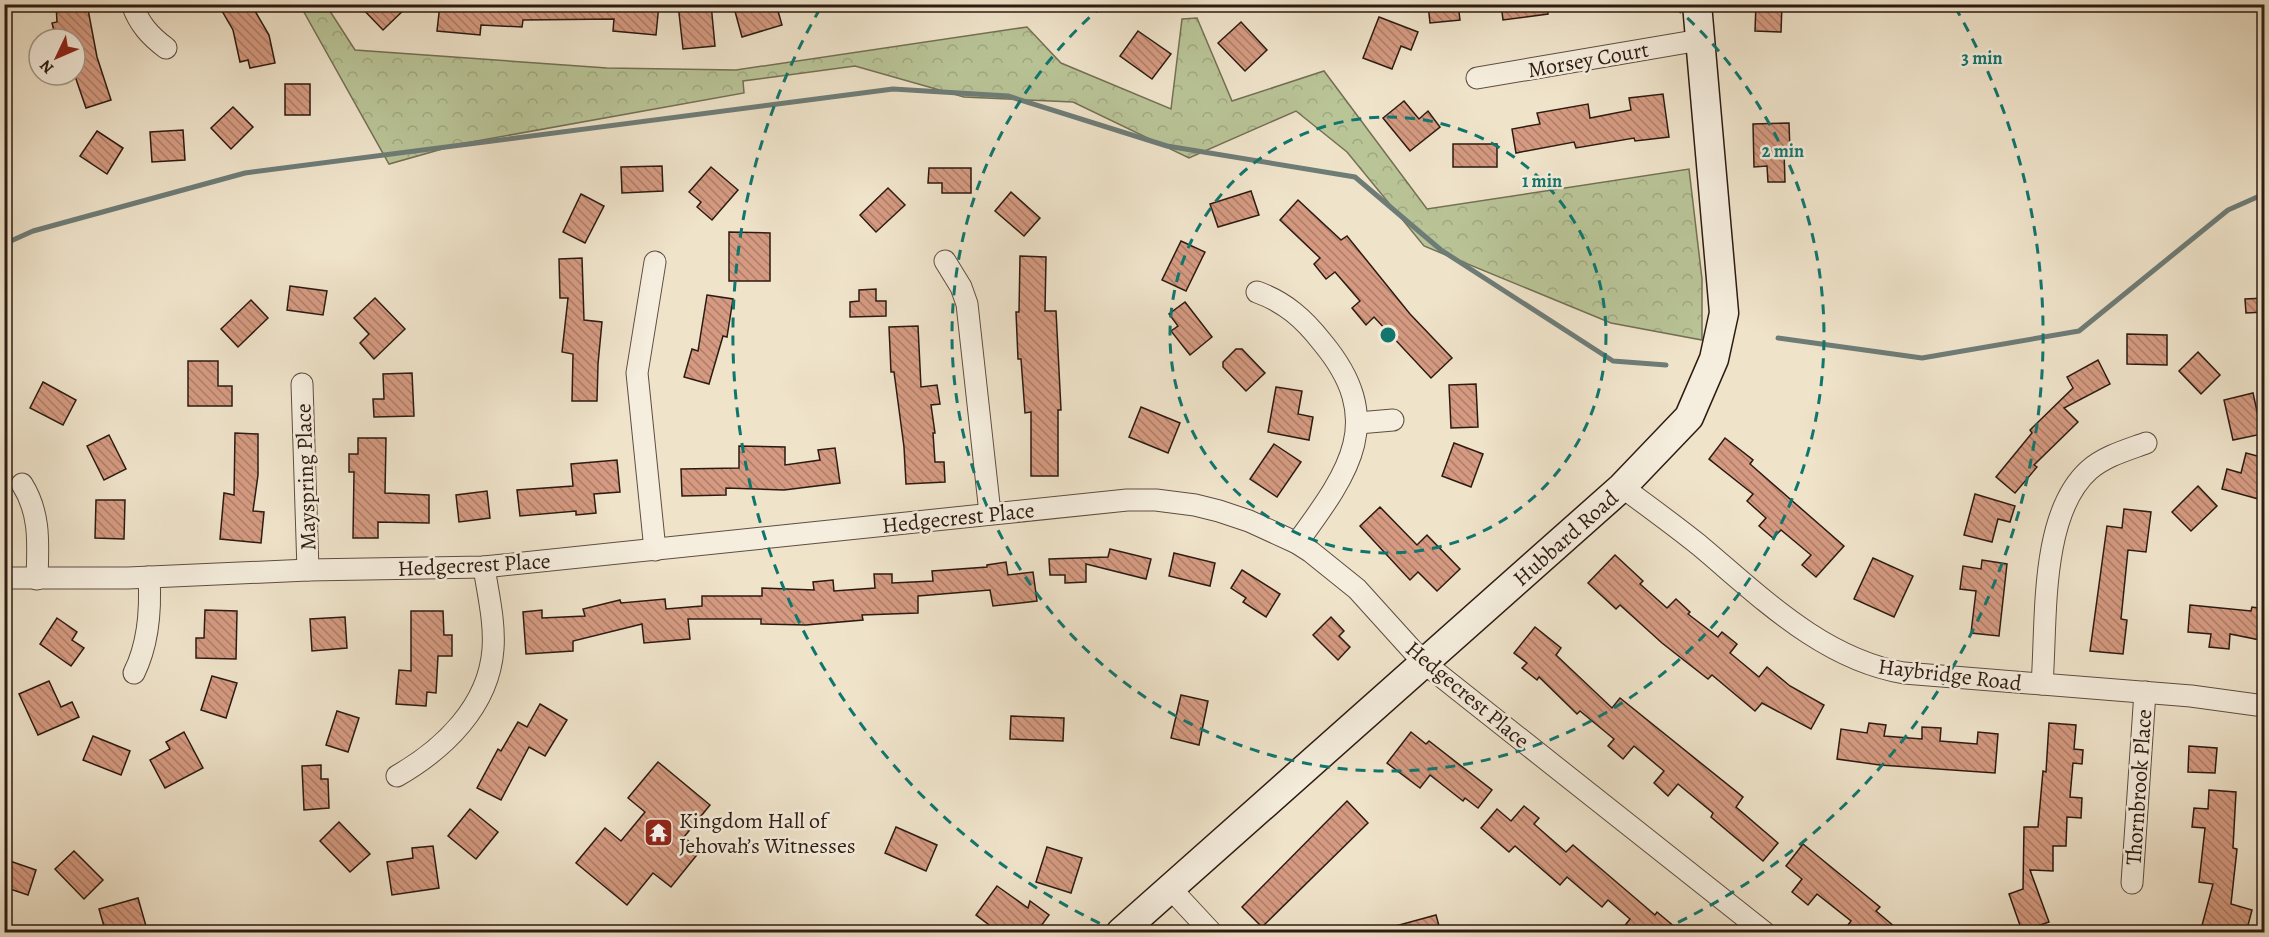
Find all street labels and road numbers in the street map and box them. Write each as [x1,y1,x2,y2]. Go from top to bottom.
street label: Morsey Court [1525,35,1651,85]
street label: Mayspring Place [288,403,324,551]
street label: Hubbard Road [1507,483,1625,593]
street label: Hedgecrest Place [880,495,1036,541]
street label: Hedgecrest Place [397,546,551,584]
street label: Hedgecrest Place [1399,634,1536,755]
street label: Haybridge Road [1876,651,2024,699]
street label: Thornbrook Place [2119,708,2159,866]

